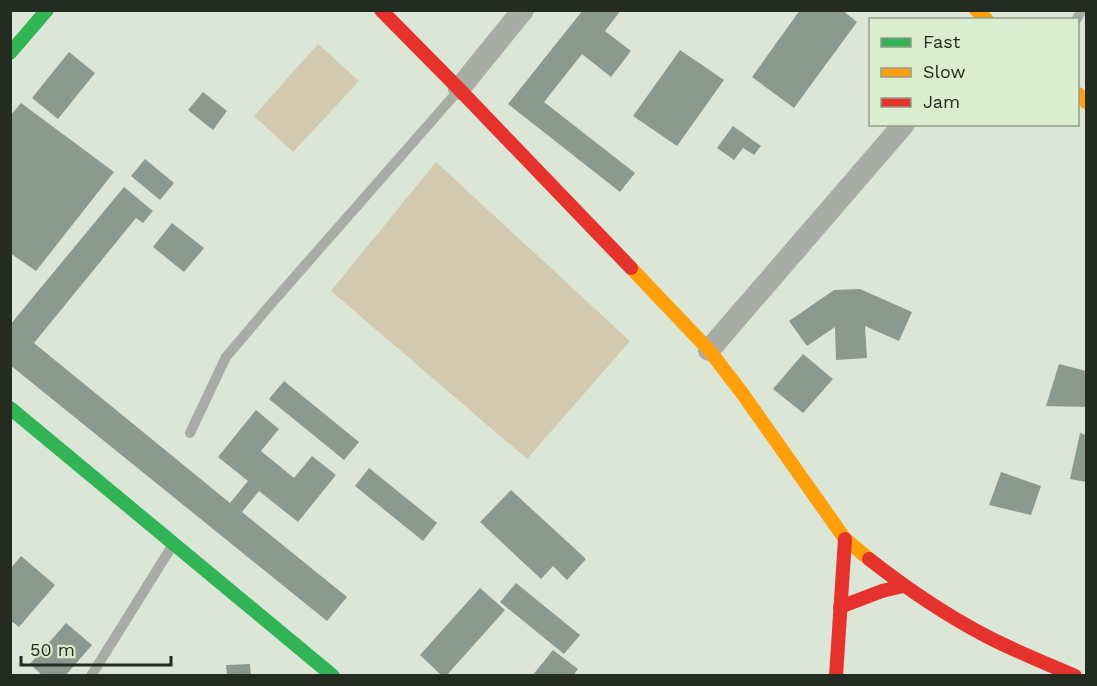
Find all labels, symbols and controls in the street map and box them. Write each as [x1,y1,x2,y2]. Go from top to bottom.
legend [869,18,1079,126]
text: Fast [923,31,961,52]
text: Slow [923,61,966,82]
text: Jam [923,91,960,112]
scale bar [21,629,171,667]
text: 50 m [30,639,75,660]

